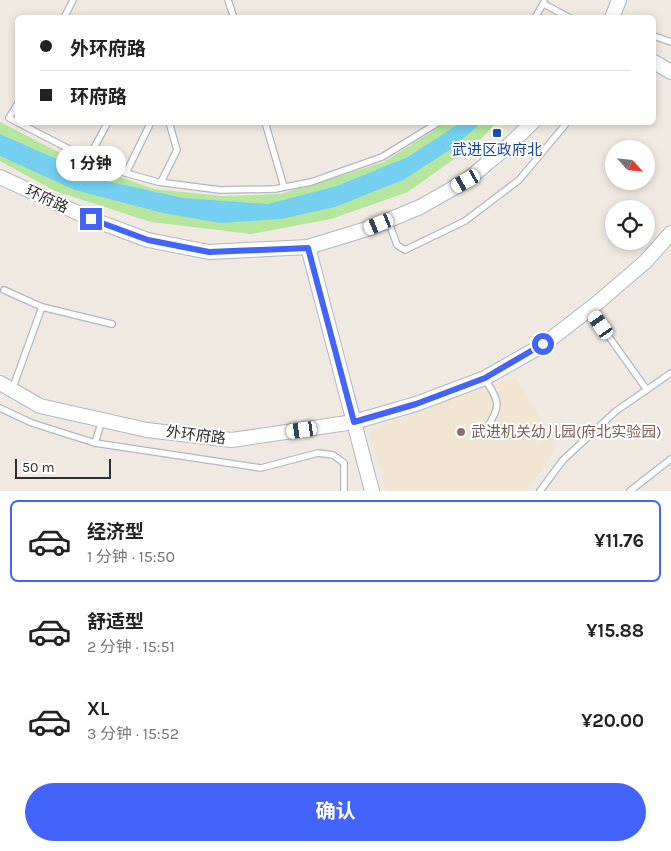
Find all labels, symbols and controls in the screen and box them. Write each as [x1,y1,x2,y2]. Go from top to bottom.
text: 外环府路 [70,38,146,60]
text: 环府路 [70,86,127,108]
marker: 武进区政府北 [491,127,503,139]
north arrow [605,140,655,190]
map controls [605,140,655,250]
place label: 武进区政府北 [452,141,542,159]
callout: 1 分钟 [56,146,126,182]
text: 1 分钟 [70,154,112,173]
car [449,167,482,195]
street label: 环府路 [23,181,71,217]
button: locate [605,200,655,250]
route end [80,208,102,230]
car [362,211,395,237]
car [586,308,615,342]
route start [532,333,554,355]
car [286,420,317,440]
street label: 外环府路 [165,422,227,448]
place label: 武进机关幼儿园(府北实验园) [471,423,662,441]
marker: 武进机关幼儿园(府北实验园) [455,426,467,438]
scale bar [15,456,111,479]
text: 50 m [22,459,55,476]
icon: car [27,519,72,564]
text: 经济型 [87,521,144,543]
text: ¥11.76 [594,530,644,552]
text: 1 分钟 · 15:50 [87,547,175,566]
icon: car [27,609,72,654]
text: 舒适型 [87,611,144,633]
text: ¥15.88 [586,620,644,642]
text: 2 分钟 · 15:51 [87,637,175,656]
text: XL [87,698,109,720]
icon: car [27,699,72,744]
text: ¥20.00 [581,710,644,732]
text: 3 分钟 · 15:52 [87,724,179,743]
button: 确认 [25,783,646,841]

